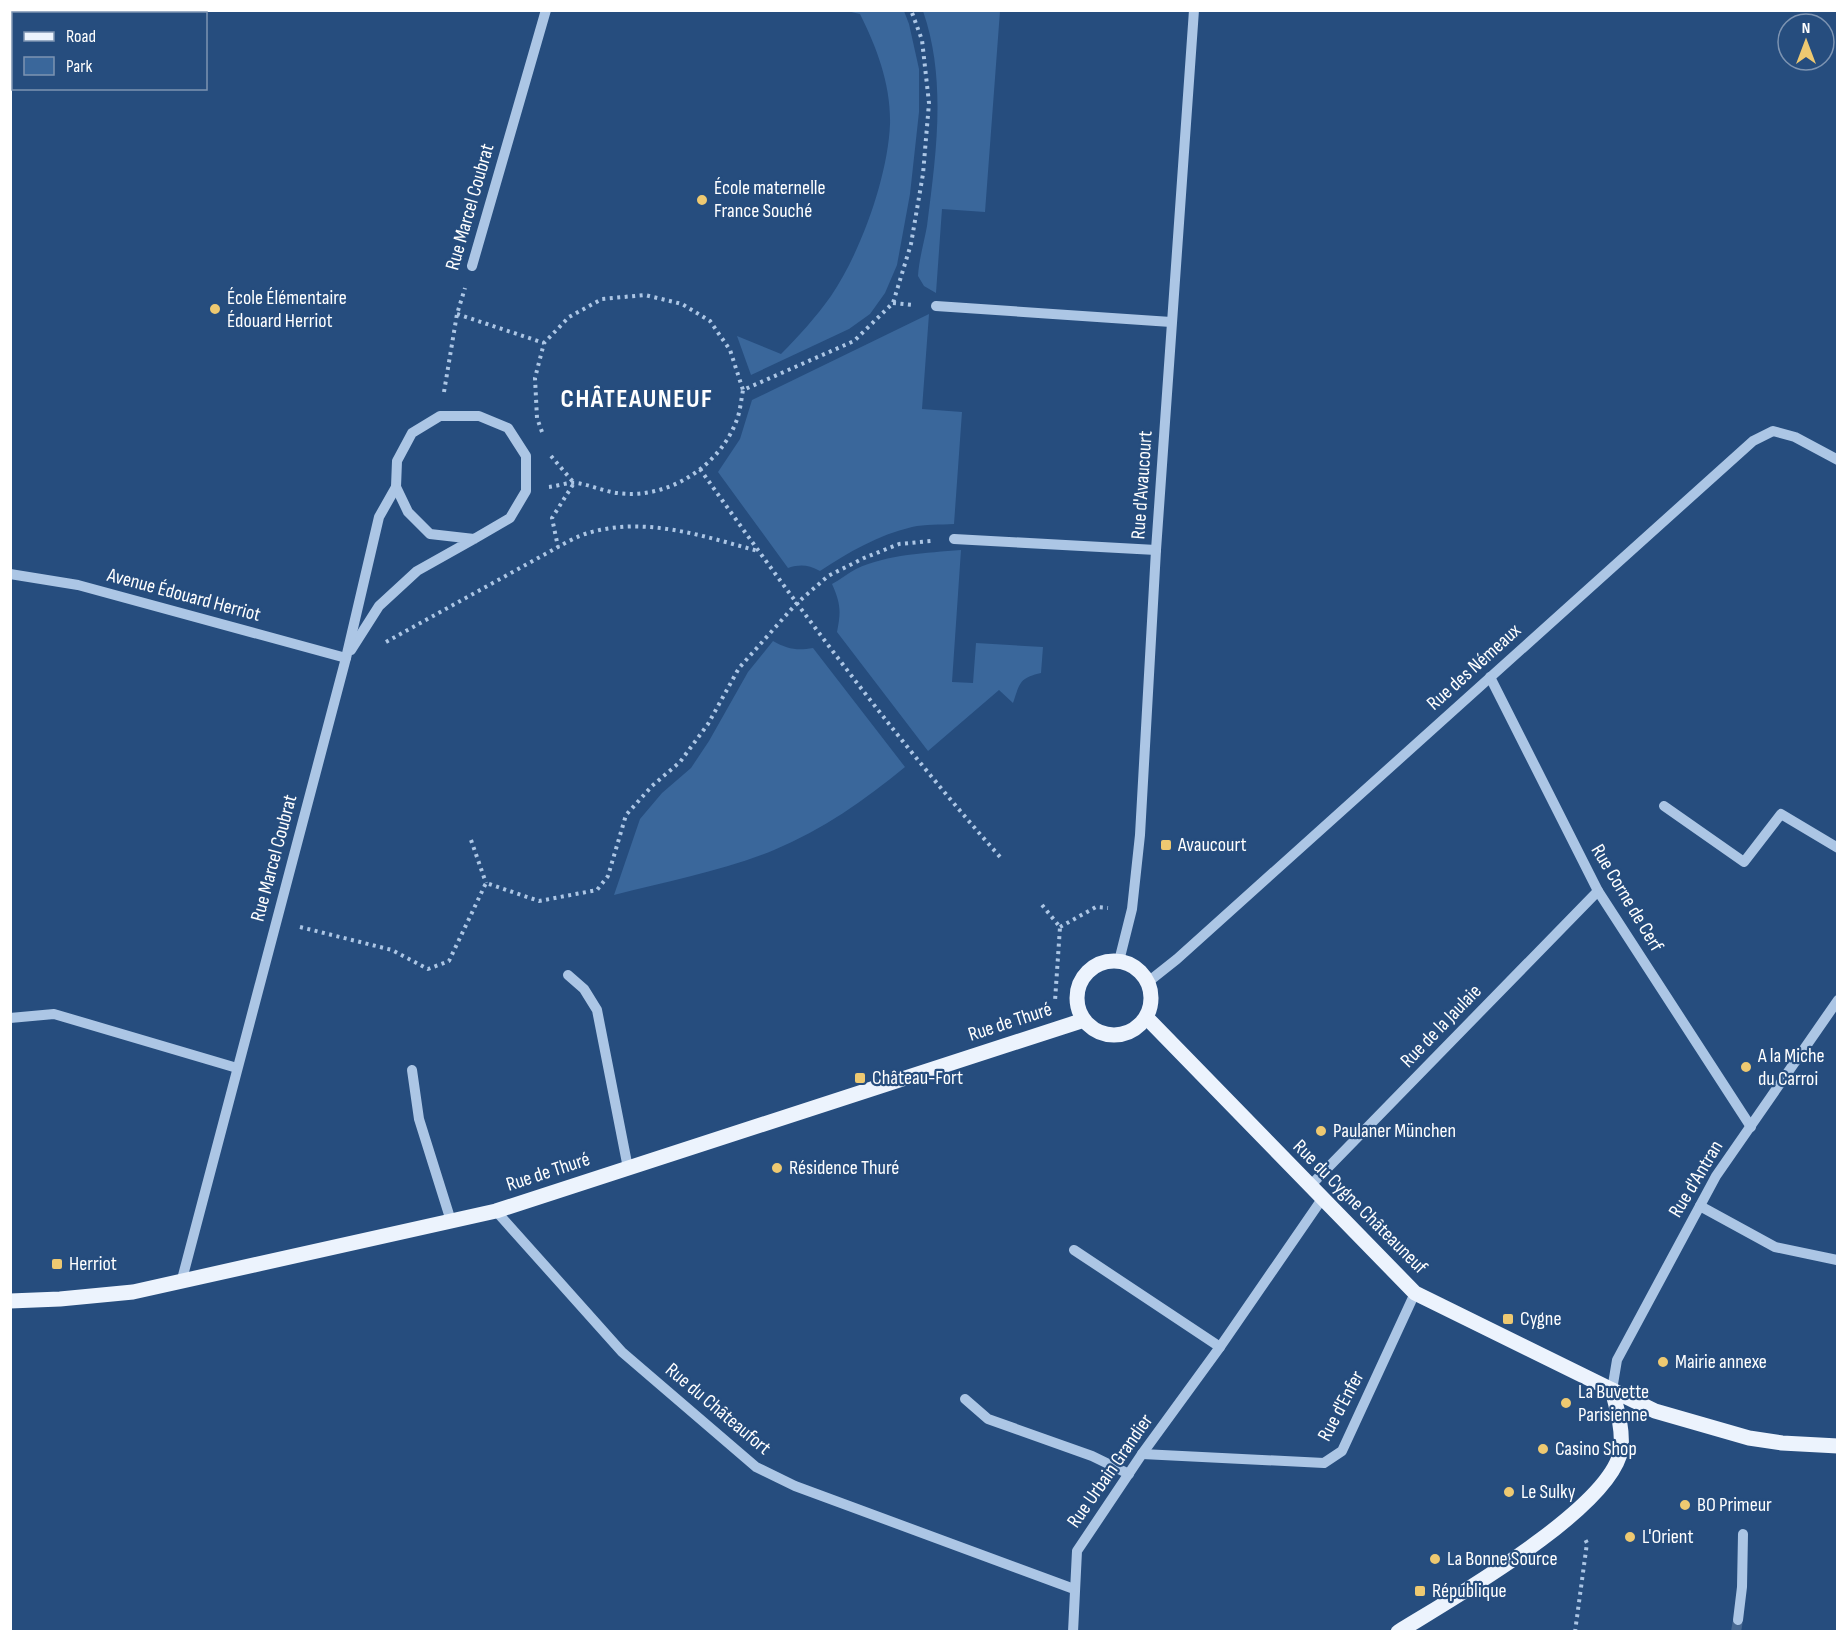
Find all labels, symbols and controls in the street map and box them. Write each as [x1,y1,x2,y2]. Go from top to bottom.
legend [12,12,207,90]
north arrow [1776,12,1836,72]
text: N [1802,19,1810,38]
text: Road [66,26,96,47]
text: Park [66,56,92,77]
street label: Rue Marcel Coubrat [440,141,500,273]
place label: École maternelle France Souché [714,176,826,223]
marker: École maternelle France Souché [695,193,709,207]
place label: École Élémentaire Édouard Herriot [227,286,347,333]
marker: École Élémentaire Édouard Herriot [208,302,222,316]
district label: CHÂTEAUNEUF [561,384,713,415]
street label: Rue d'Avaucourt [1126,430,1158,540]
street label: Avenue Édouard Herriot [104,563,263,627]
street label: Rue des Némeaux [1422,618,1526,715]
street label: Rue Marcel Coubrat [246,792,302,924]
place label: Avaucourt [1177,833,1246,857]
marker: Avaucourt [1159,838,1173,852]
street label: Rue Corne de Cerf [1586,840,1669,956]
street label: Rue de la Jaulaie [1395,979,1487,1073]
street label: Rue de Thuré [965,997,1055,1047]
place label: A la Miche du Carroi [1757,1044,1825,1091]
marker: A la Miche du Carroi [1739,1060,1753,1074]
place label: Château-Fort [872,1066,963,1090]
marker: Château-Fort [853,1071,867,1085]
place label: Paulaner München [1333,1119,1456,1143]
marker: Paulaner München [1314,1124,1328,1138]
street label: Rue du Cygne Châteauneuf [1288,1135,1432,1279]
street label: Rue d'Antran [1664,1136,1728,1222]
street label: Rue de Thuré [503,1147,593,1197]
place label: Résidence Thuré [789,1156,899,1180]
marker: Résidence Thuré [770,1161,784,1175]
place label: Herriot [69,1252,117,1276]
marker: Herriot [50,1257,64,1271]
place label: Cygne [1520,1307,1561,1331]
marker: Cygne [1501,1312,1515,1326]
place label: Mairie annexe [1675,1350,1767,1374]
marker: Mairie annexe [1656,1355,1670,1369]
street label: Rue du Châteaufort [660,1358,776,1460]
street label: Rue d'Enfer [1313,1366,1370,1445]
place label: La Buvette Parisienne [1578,1380,1649,1427]
marker: La Buvette Parisienne [1559,1396,1573,1410]
street label: Rue Urbain Grandier [1062,1409,1158,1533]
place label: Casino Shop [1555,1437,1637,1461]
marker: Casino Shop [1536,1442,1550,1456]
place label: Le Sulky [1521,1480,1576,1504]
marker: Le Sulky [1502,1485,1516,1499]
place label: BO Primeur [1697,1493,1772,1517]
marker: BO Primeur [1678,1498,1692,1512]
place label: L'Orient [1642,1525,1694,1549]
marker: L'Orient [1623,1530,1637,1544]
place label: La Bonne Source [1447,1547,1557,1571]
marker: La Bonne Source [1428,1552,1442,1566]
place label: République [1432,1579,1507,1603]
marker: République [1413,1584,1427,1598]

